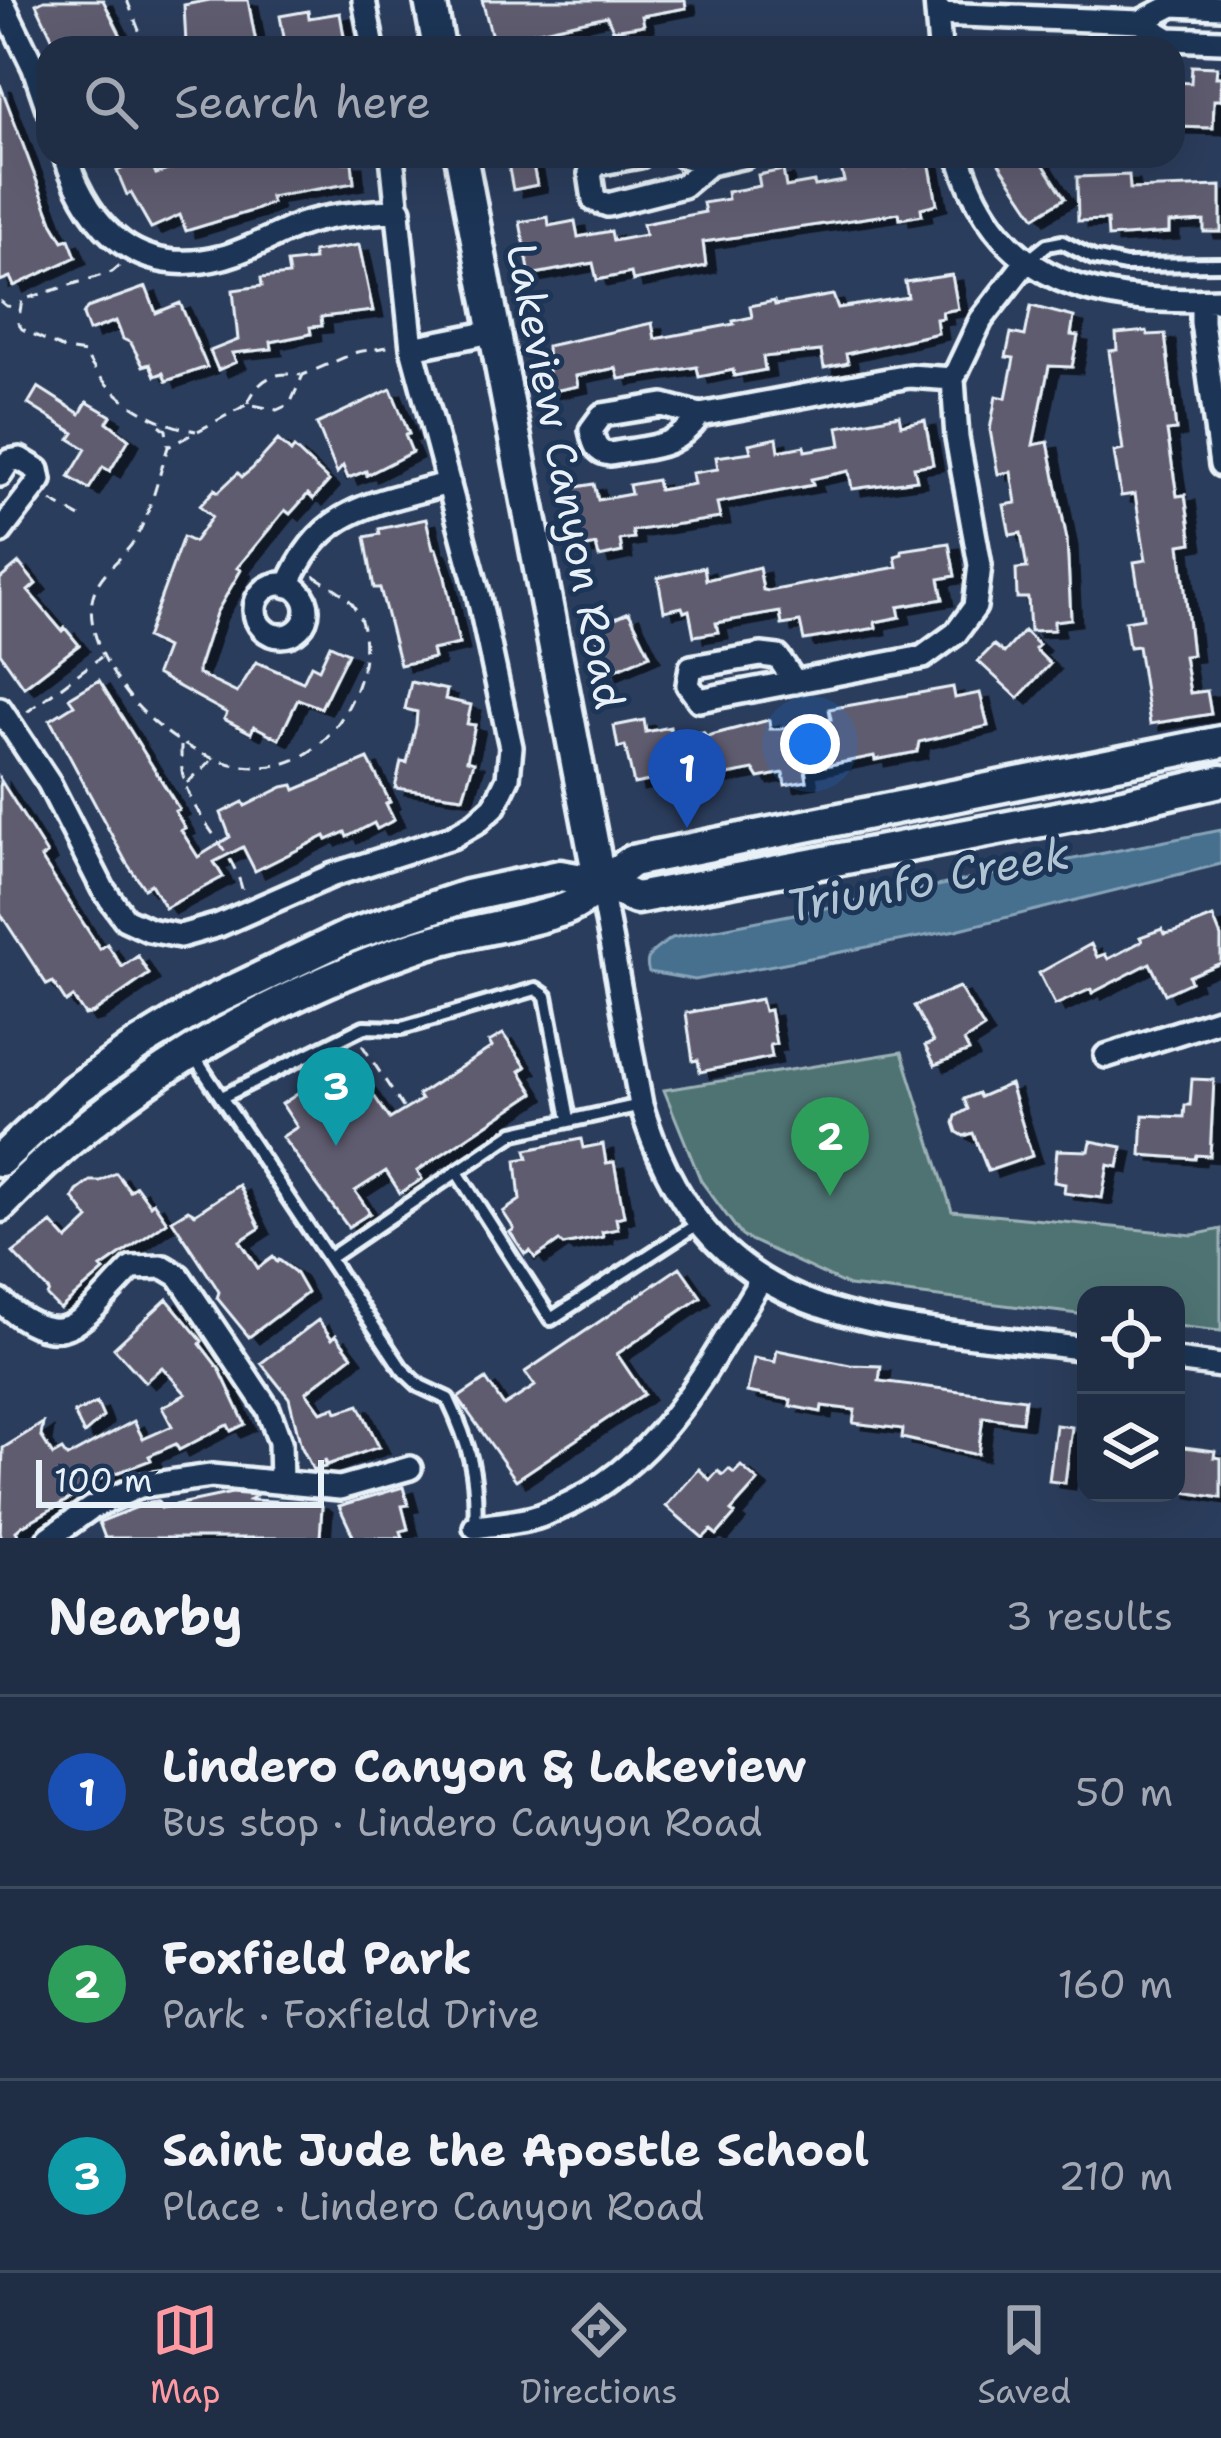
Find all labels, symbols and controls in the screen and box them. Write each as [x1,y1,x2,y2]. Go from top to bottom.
search box [36,36,1185,168]
icon: search [78,69,144,135]
text: Search here [174,72,431,132]
street label: Lakeview Canyon Road [493,238,639,714]
your location [780,714,840,774]
pin: 1 [648,729,726,828]
water label: Triunfo Creek [781,822,1075,936]
pin: 3 [297,1047,375,1146]
pin: 2 [791,1097,869,1196]
map controls [1077,1286,1185,1502]
button: locate [1077,1286,1185,1394]
button: layers [1077,1394,1185,1502]
scale bar [36,1454,324,1507]
text: 100 m [54,1458,153,1503]
text: Nearby [48,1582,243,1650]
text: 3 results [1006,1590,1173,1642]
text: Lindero Canyon & Lakeview [162,1736,806,1796]
text: 1 [78,1766,96,1818]
text: 50 m [1075,1766,1173,1818]
text: Bus stop · Lindero Canyon Road [162,1796,763,1848]
text: Foxfield Park [162,1928,472,1988]
text: 2 [73,1958,101,2010]
text: 160 m [1058,1958,1173,2010]
text: Park · Foxfield Drive [162,1988,540,2040]
text: Saint Jude the Apostle School [162,2120,869,2180]
text: 3 [73,2150,101,2202]
text: 210 m [1058,2150,1173,2202]
text: Place · Lindero Canyon Road [162,2180,705,2232]
tab: Map [150,2297,221,2414]
tab: Directions [520,2297,678,2414]
tab: Saved [977,2297,1071,2414]

